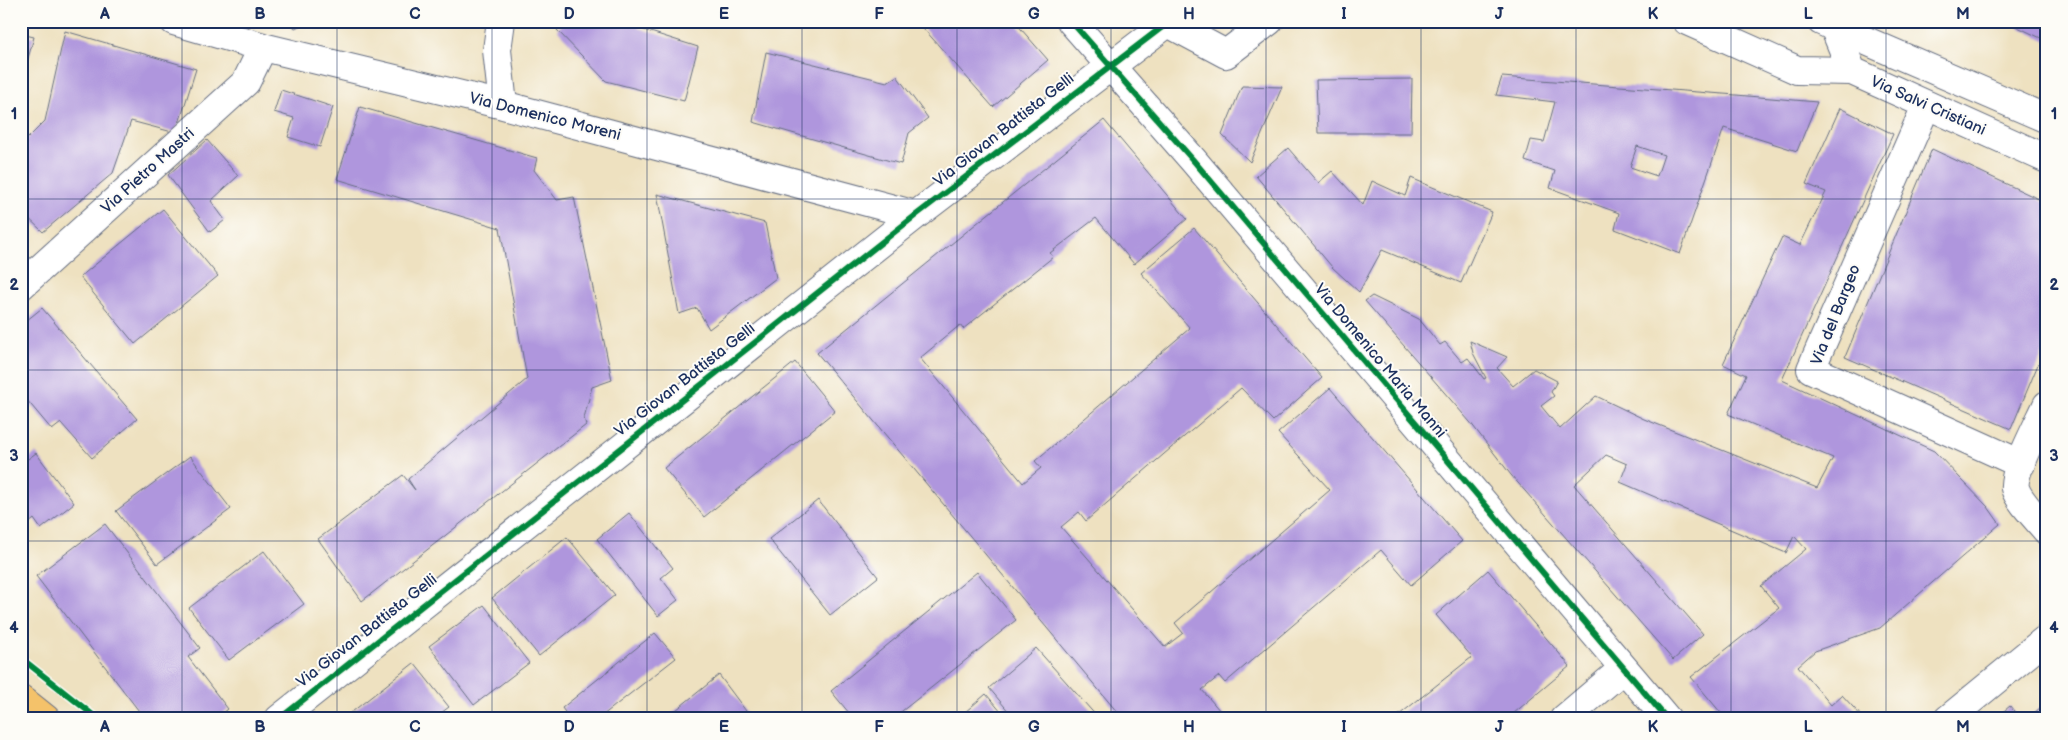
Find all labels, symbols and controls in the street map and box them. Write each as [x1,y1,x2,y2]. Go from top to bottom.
text: A [99,5,110,24]
text: B [254,5,266,24]
text: C [409,5,421,24]
text: D [563,5,575,24]
text: E [719,5,729,24]
text: F [874,5,884,24]
text: G [1028,5,1040,24]
text: H [1183,5,1195,24]
text: I [1341,5,1347,24]
text: J [1495,5,1504,24]
text: K [1648,5,1659,24]
text: L [1803,5,1813,24]
text: M [1956,5,1970,24]
street label: Via Giovan Battista Gelli [930,69,1078,191]
street label: Via Salvi Cristiani [1867,72,1989,140]
street label: Via Domenico Moreni [467,89,623,145]
text: 1 [11,105,17,124]
text: 1 [2051,105,2057,124]
street label: Via Pietro Mastri [97,124,199,218]
street label: Via del Bargeo [1807,262,1865,368]
text: 2 [9,276,19,295]
text: 2 [2049,276,2059,295]
street label: Via Domenico Maria Manni [1310,280,1450,442]
street label: Via Giovan Battista Gelli [611,319,759,441]
text: 3 [9,447,19,466]
text: 3 [2049,447,2059,466]
street label: Via Giovan Battista Gelli [293,570,441,692]
text: 4 [9,619,19,638]
text: 4 [2049,619,2059,638]
text: A [99,718,110,737]
text: B [254,718,266,737]
text: C [409,718,421,737]
text: D [563,718,575,737]
text: E [719,718,729,737]
text: F [874,718,884,737]
text: G [1028,718,1040,737]
text: H [1183,718,1195,737]
text: I [1341,718,1347,737]
text: J [1495,718,1504,737]
text: K [1648,718,1659,737]
text: L [1803,718,1813,737]
text: M [1956,718,1970,737]

